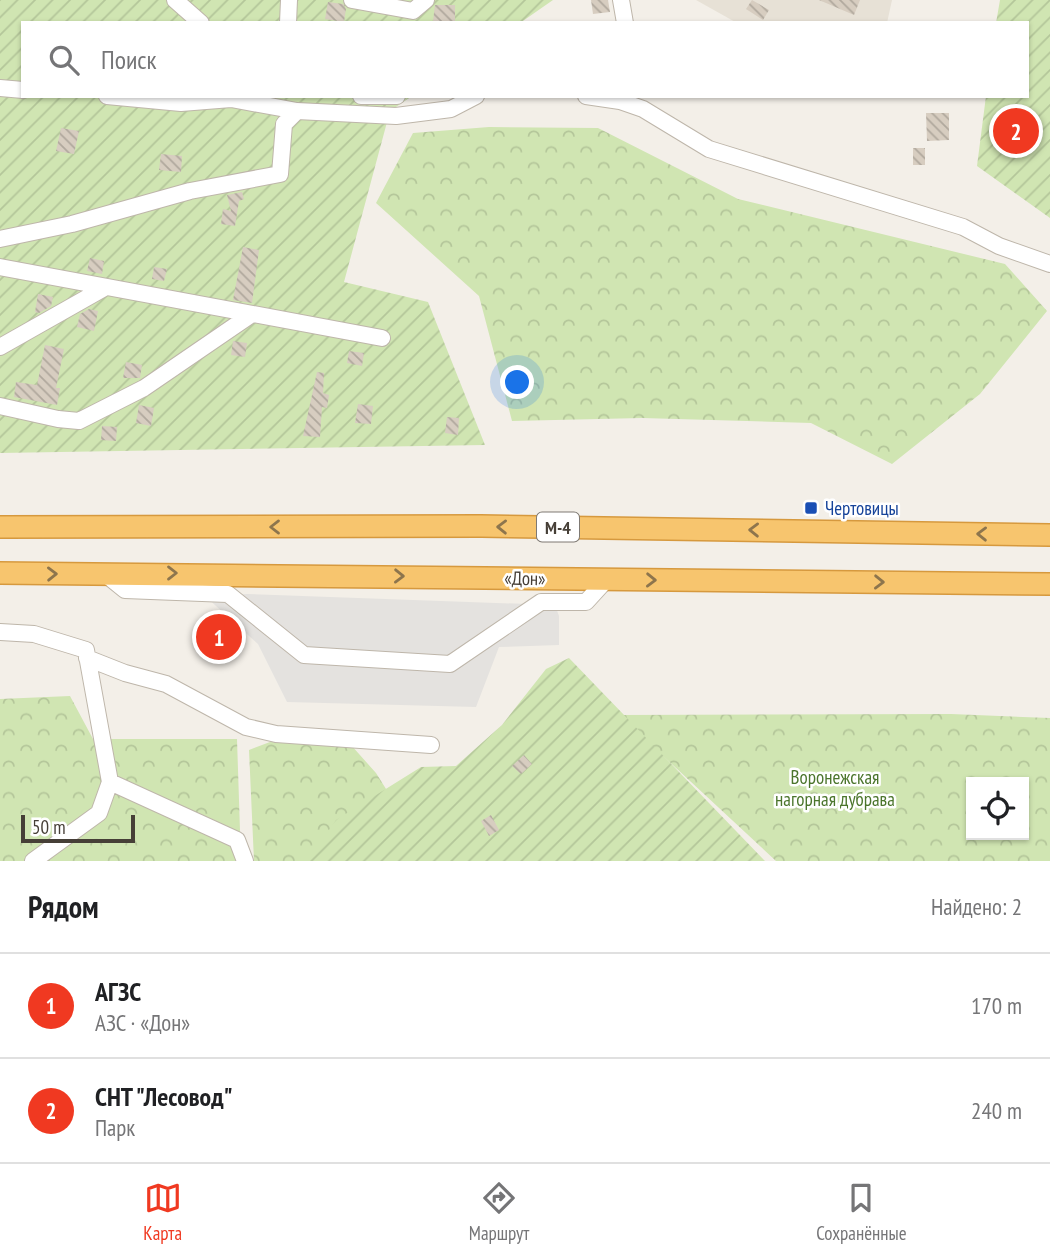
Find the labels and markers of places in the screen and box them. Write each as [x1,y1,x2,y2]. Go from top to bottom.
pin: 2 [993,105,1039,157]
place label: Чертовицы [825,496,899,520]
marker: Чертовицы [803,500,819,516]
pin: 1 [196,611,242,663]

